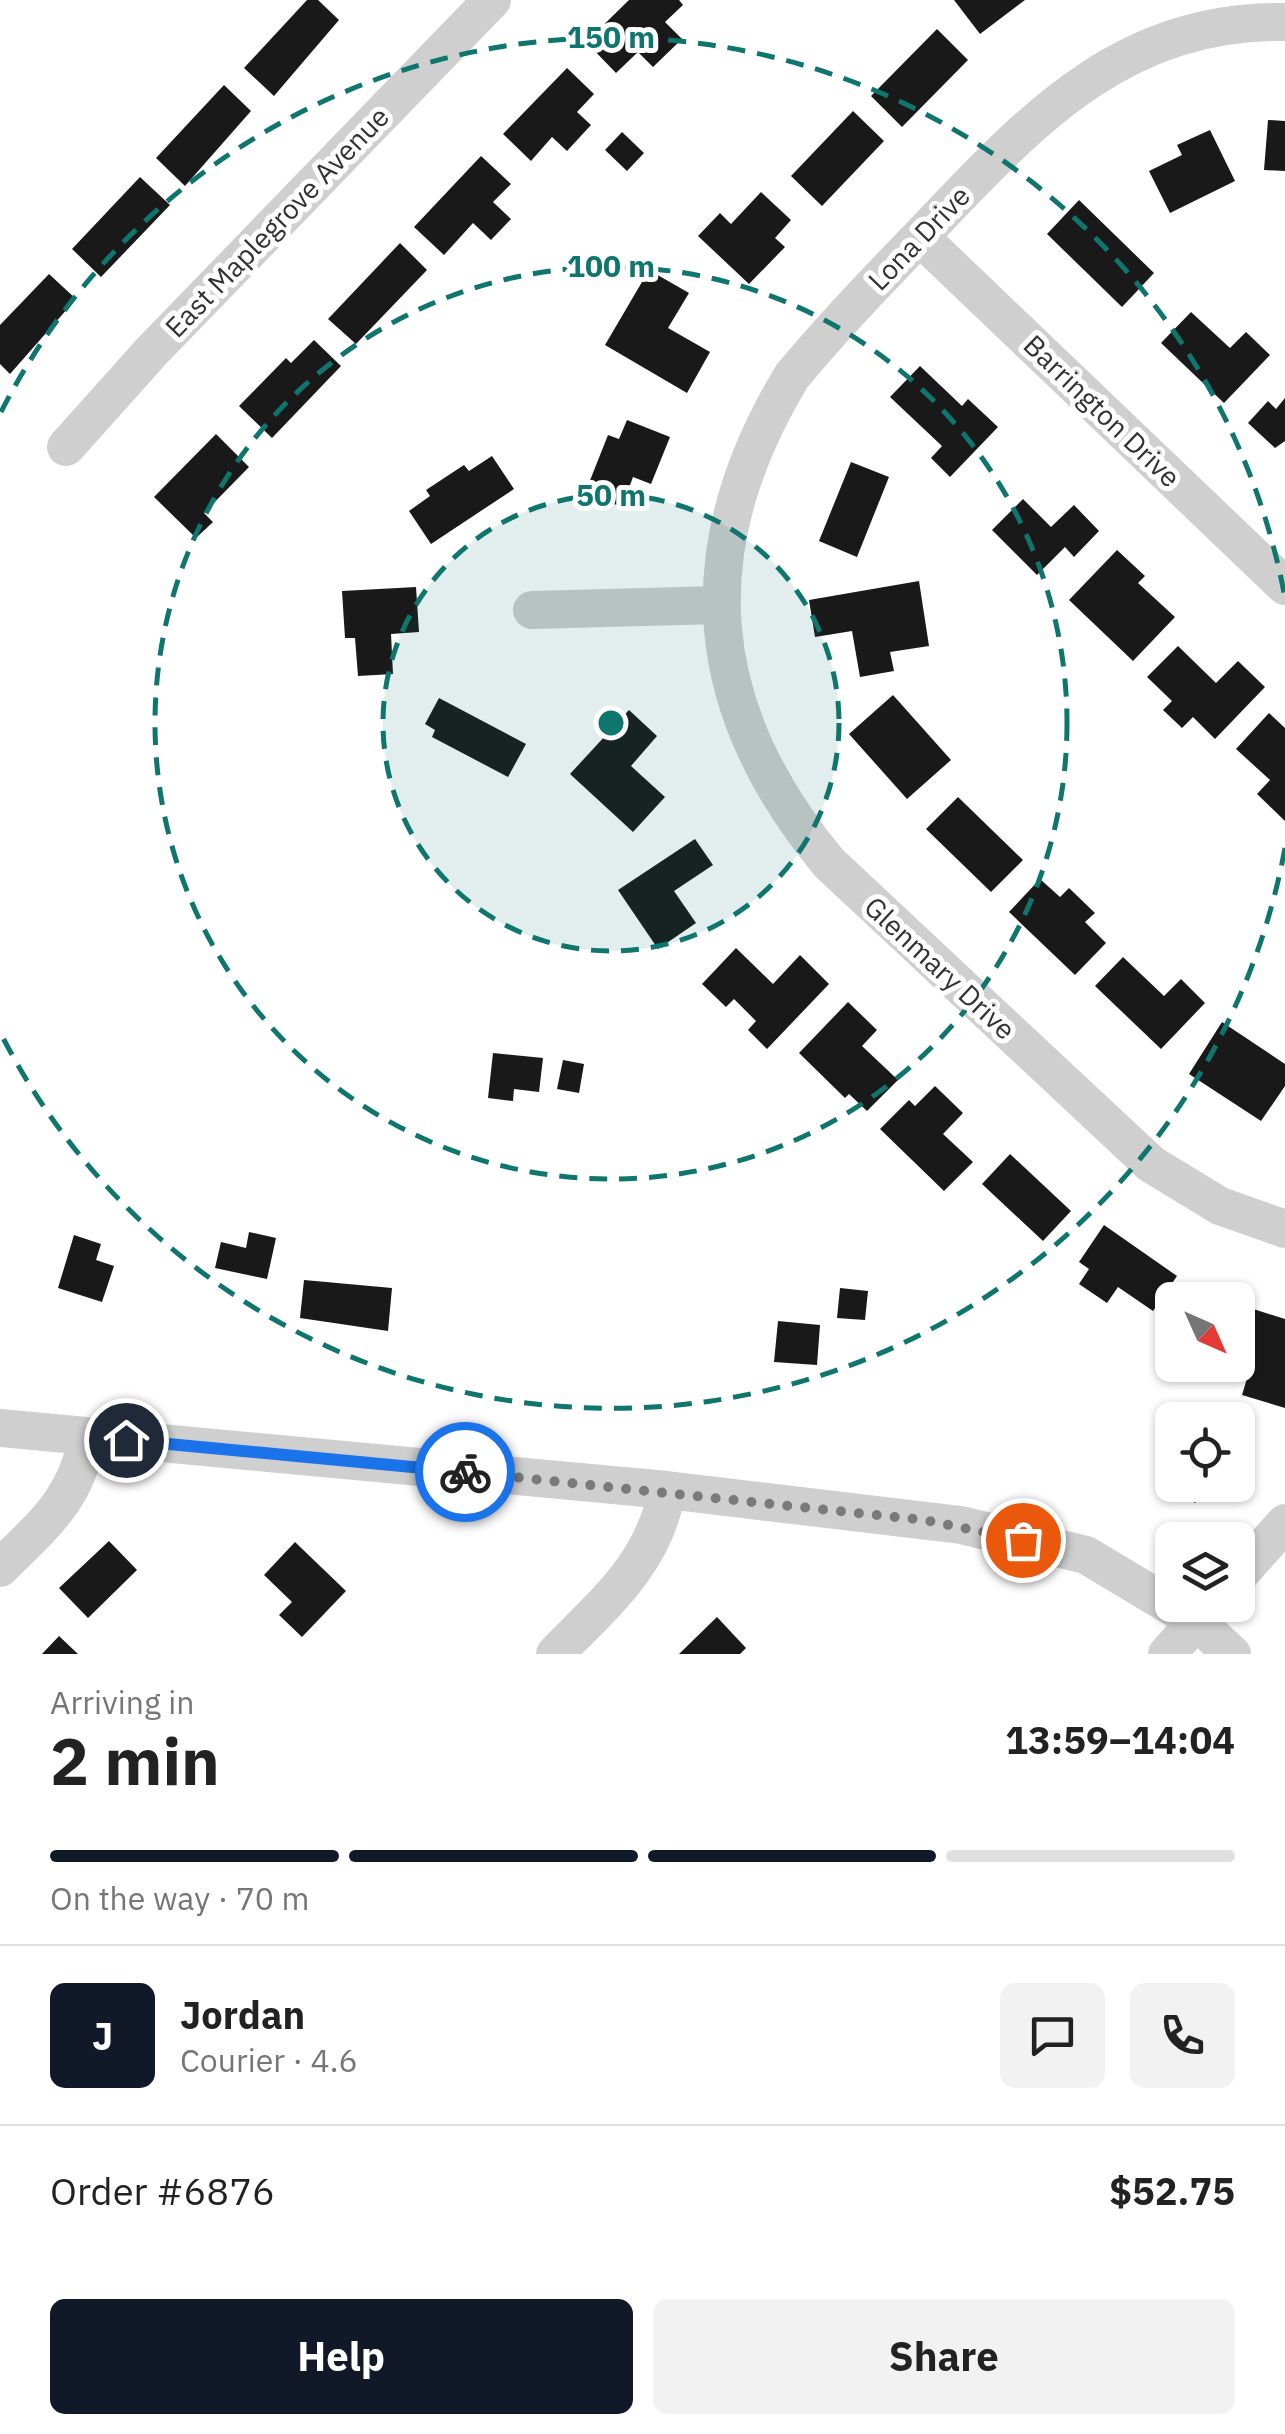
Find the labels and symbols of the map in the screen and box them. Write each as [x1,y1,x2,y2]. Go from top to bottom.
text: 150 m [567,17,655,56]
street label: East Maplegrove Avenue [157,98,397,345]
street label: Lona Drive [860,177,978,298]
text: 100 m [567,246,655,285]
street label: Barrington Drive [1016,326,1189,495]
text: 50 m [576,475,646,514]
centre of rings [593,705,629,741]
street label: Glenmary Drive [857,888,1024,1047]
north arrow [1155,1282,1255,1382]
pin [84,1398,169,1483]
courier [415,1422,515,1522]
pin [981,1498,1066,1583]

